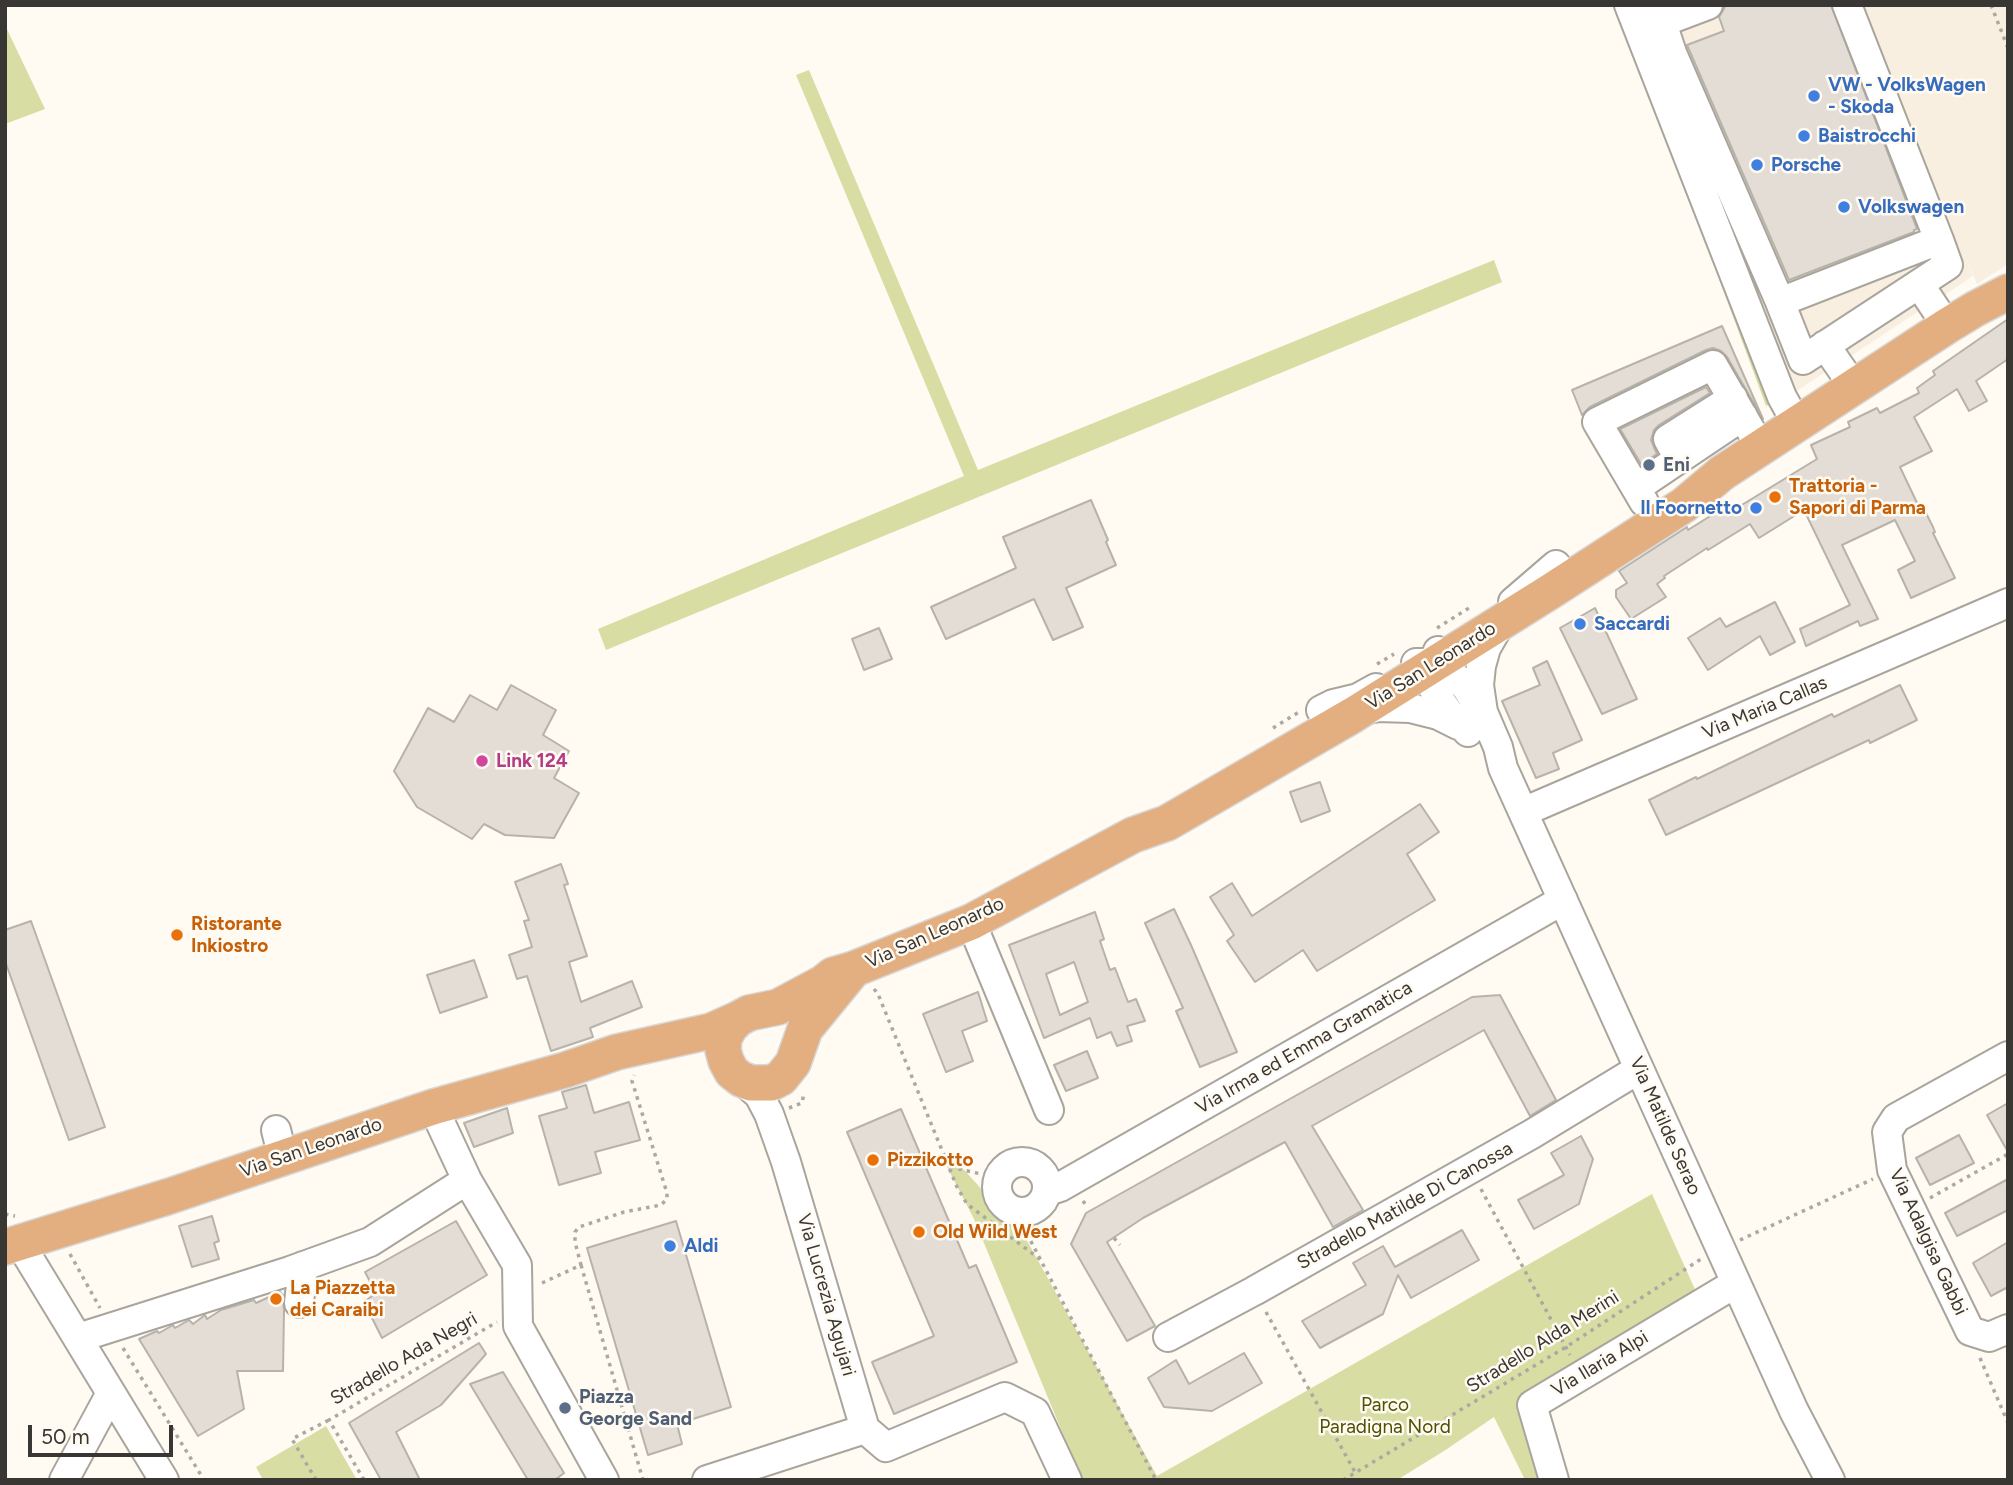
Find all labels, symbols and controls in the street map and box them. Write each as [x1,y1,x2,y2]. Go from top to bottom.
place label: VW - VolksWagen - Skoda [1828,74,1986,118]
marker: VW - VolksWagen - Skoda [1806,88,1822,104]
place label: Baistrocchi [1818,125,1916,147]
marker: Baistrocchi [1796,128,1812,144]
place label: Porsche [1771,154,1841,176]
marker: Porsche [1749,157,1765,173]
place label: Volkswagen [1858,196,1964,218]
marker: Volkswagen [1836,199,1852,215]
place label: Eni [1663,454,1690,476]
marker: Eni [1641,457,1657,473]
place label: Trattoria - Sapori di Parma [1789,475,1926,519]
marker: Trattoria - Sapori di Parma [1767,489,1783,505]
place label: Il Foornetto [1640,497,1742,519]
marker: Il Foornetto [1748,500,1764,516]
place label: Saccardi [1594,613,1670,635]
marker: Saccardi [1572,616,1588,632]
street label: Via San Leonardo [1362,617,1500,715]
street label: Via Maria Callas [1699,671,1831,745]
place label: Link 124 [496,750,568,772]
marker: Link 124 [474,753,490,769]
street label: Via San Leonardo [862,892,1008,974]
place label: Ristorante Inkiostro [191,913,282,957]
marker: Ristorante Inkiostro [169,927,185,943]
street label: Via Irma ed Emma Gramatica [1192,977,1416,1119]
street label: Via Matilde Serao [1624,1053,1706,1199]
street label: Via San Leonardo [237,1113,385,1183]
street label: Stradello Matilde Di Canossa [1293,1137,1517,1275]
place label: Pizzikotto [887,1149,973,1171]
marker: Pizzikotto [865,1152,881,1168]
street label: Via Adalgisa Gabbi [1884,1165,1972,1319]
street label: Via Lucrezia Agujari [792,1211,860,1379]
place label: Old Wild West [933,1221,1058,1243]
marker: Old Wild West [911,1224,927,1240]
place label: Aldi [684,1235,719,1257]
marker: Aldi [662,1238,678,1254]
place label: La Piazzetta dei Caraibi [290,1277,395,1321]
street label: Stradello Alda Merini [1463,1286,1623,1398]
marker: La Piazzetta dei Caraibi [268,1291,284,1307]
street label: Stradello Ada Negri [326,1308,482,1410]
street label: Via Ilaria Alpi [1547,1326,1653,1402]
place label: Piazza George Sand [579,1386,692,1430]
park label: Parco Paradigna Nord [1319,1394,1451,1438]
marker: Piazza George Sand [557,1400,573,1416]
scale bar [32,1412,177,1456]
text: 50 m [41,1424,90,1449]

